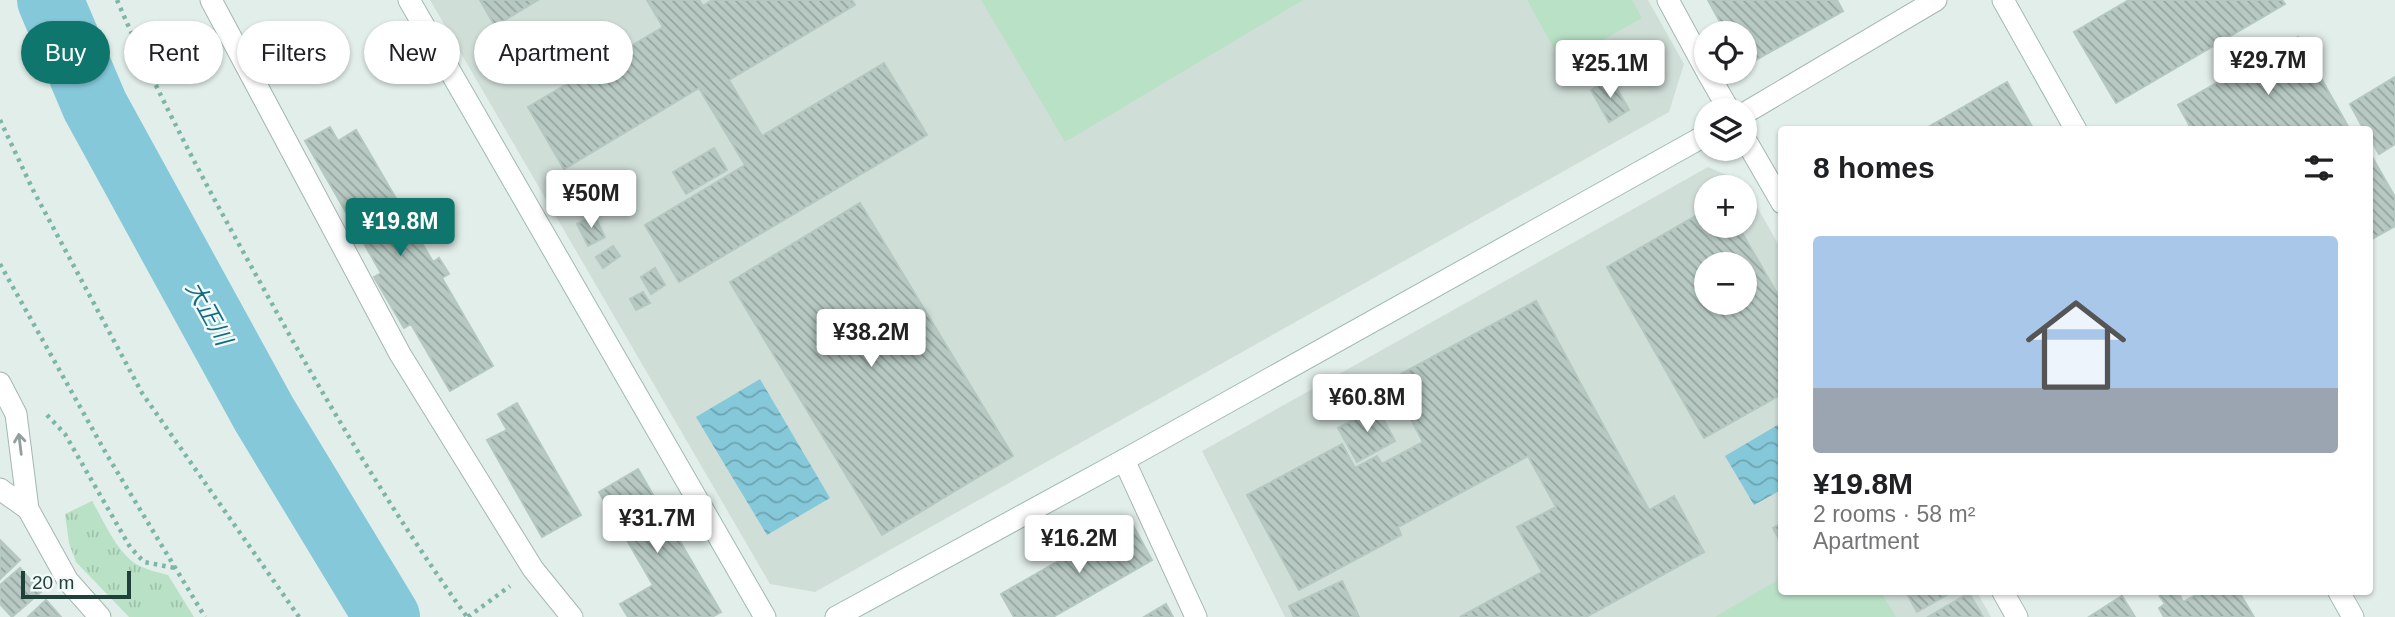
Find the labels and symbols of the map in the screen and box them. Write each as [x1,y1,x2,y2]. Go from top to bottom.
pin: ¥29.7M [2211,38,2325,97]
pin: ¥25.1M [1553,41,1667,100]
pin: ¥50M [550,170,632,230]
pin: ¥19.8M [343,198,457,258]
water label: 大正川 [181,277,239,352]
pin: ¥38.2M [814,310,928,369]
pin: ¥60.8M [1310,374,1424,434]
one-way arrow [13,434,26,456]
pin: ¥31.7M [600,496,714,555]
pin: ¥16.2M [1022,516,1136,575]
scale bar [21,568,131,600]

